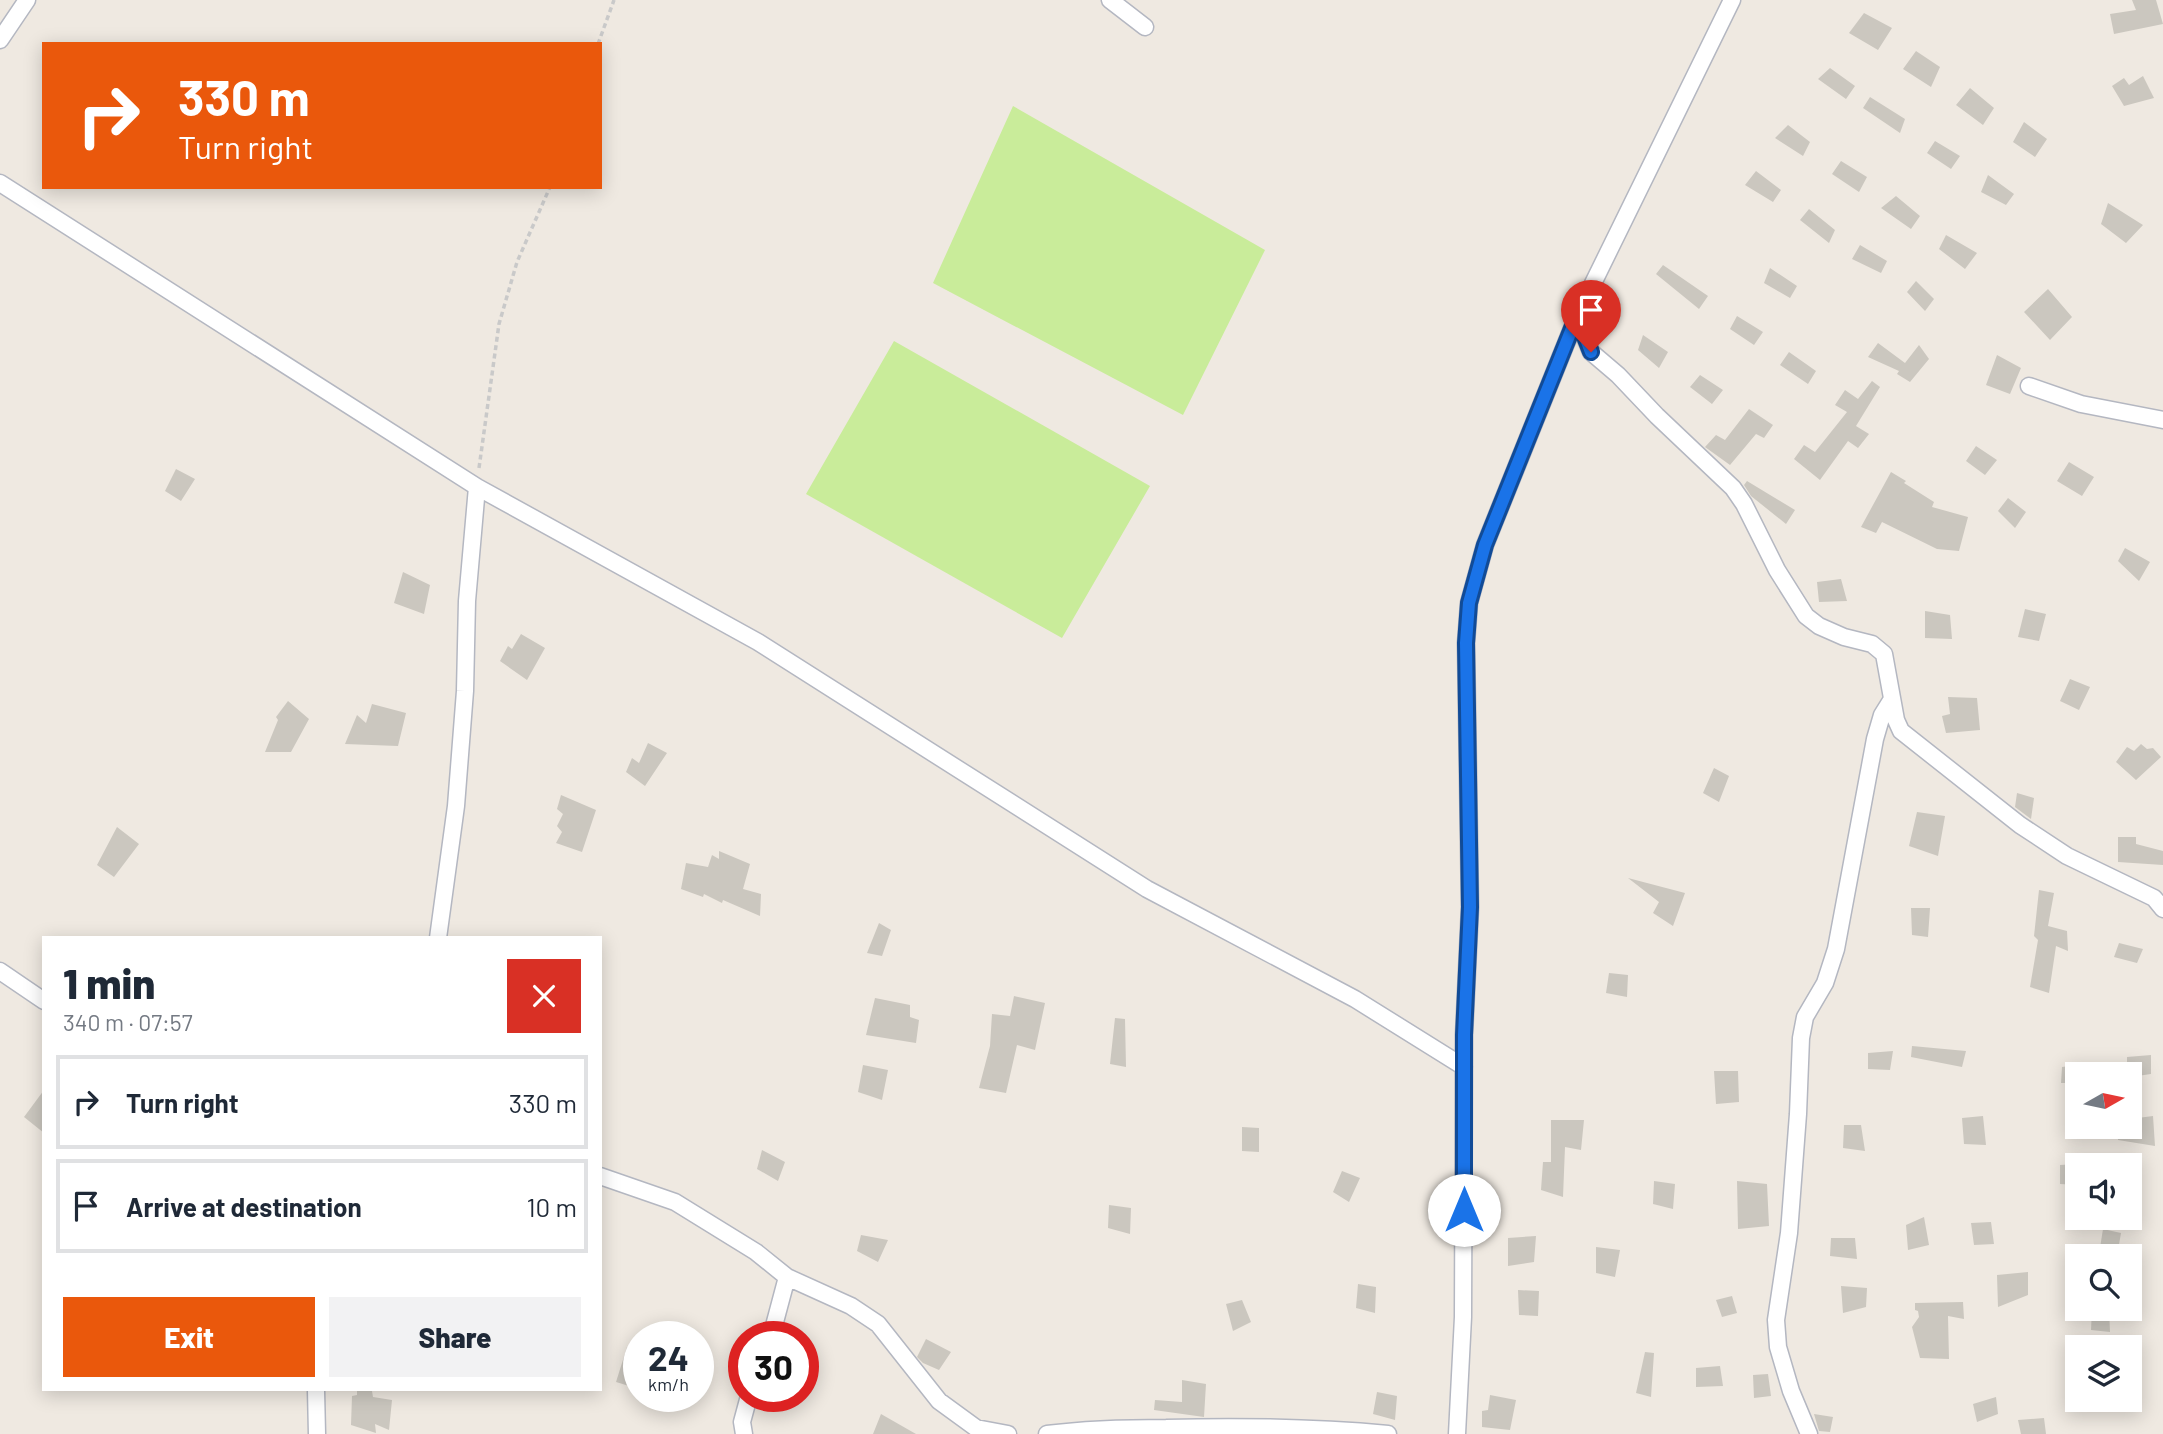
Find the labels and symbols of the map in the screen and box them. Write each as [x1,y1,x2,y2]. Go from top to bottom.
pin [1561,280,1621,352]
north arrow [2065,1062,2142,1139]
position arrow [1427,1173,1501,1247]
speed limit sign: 30 [728,1321,819,1412]

